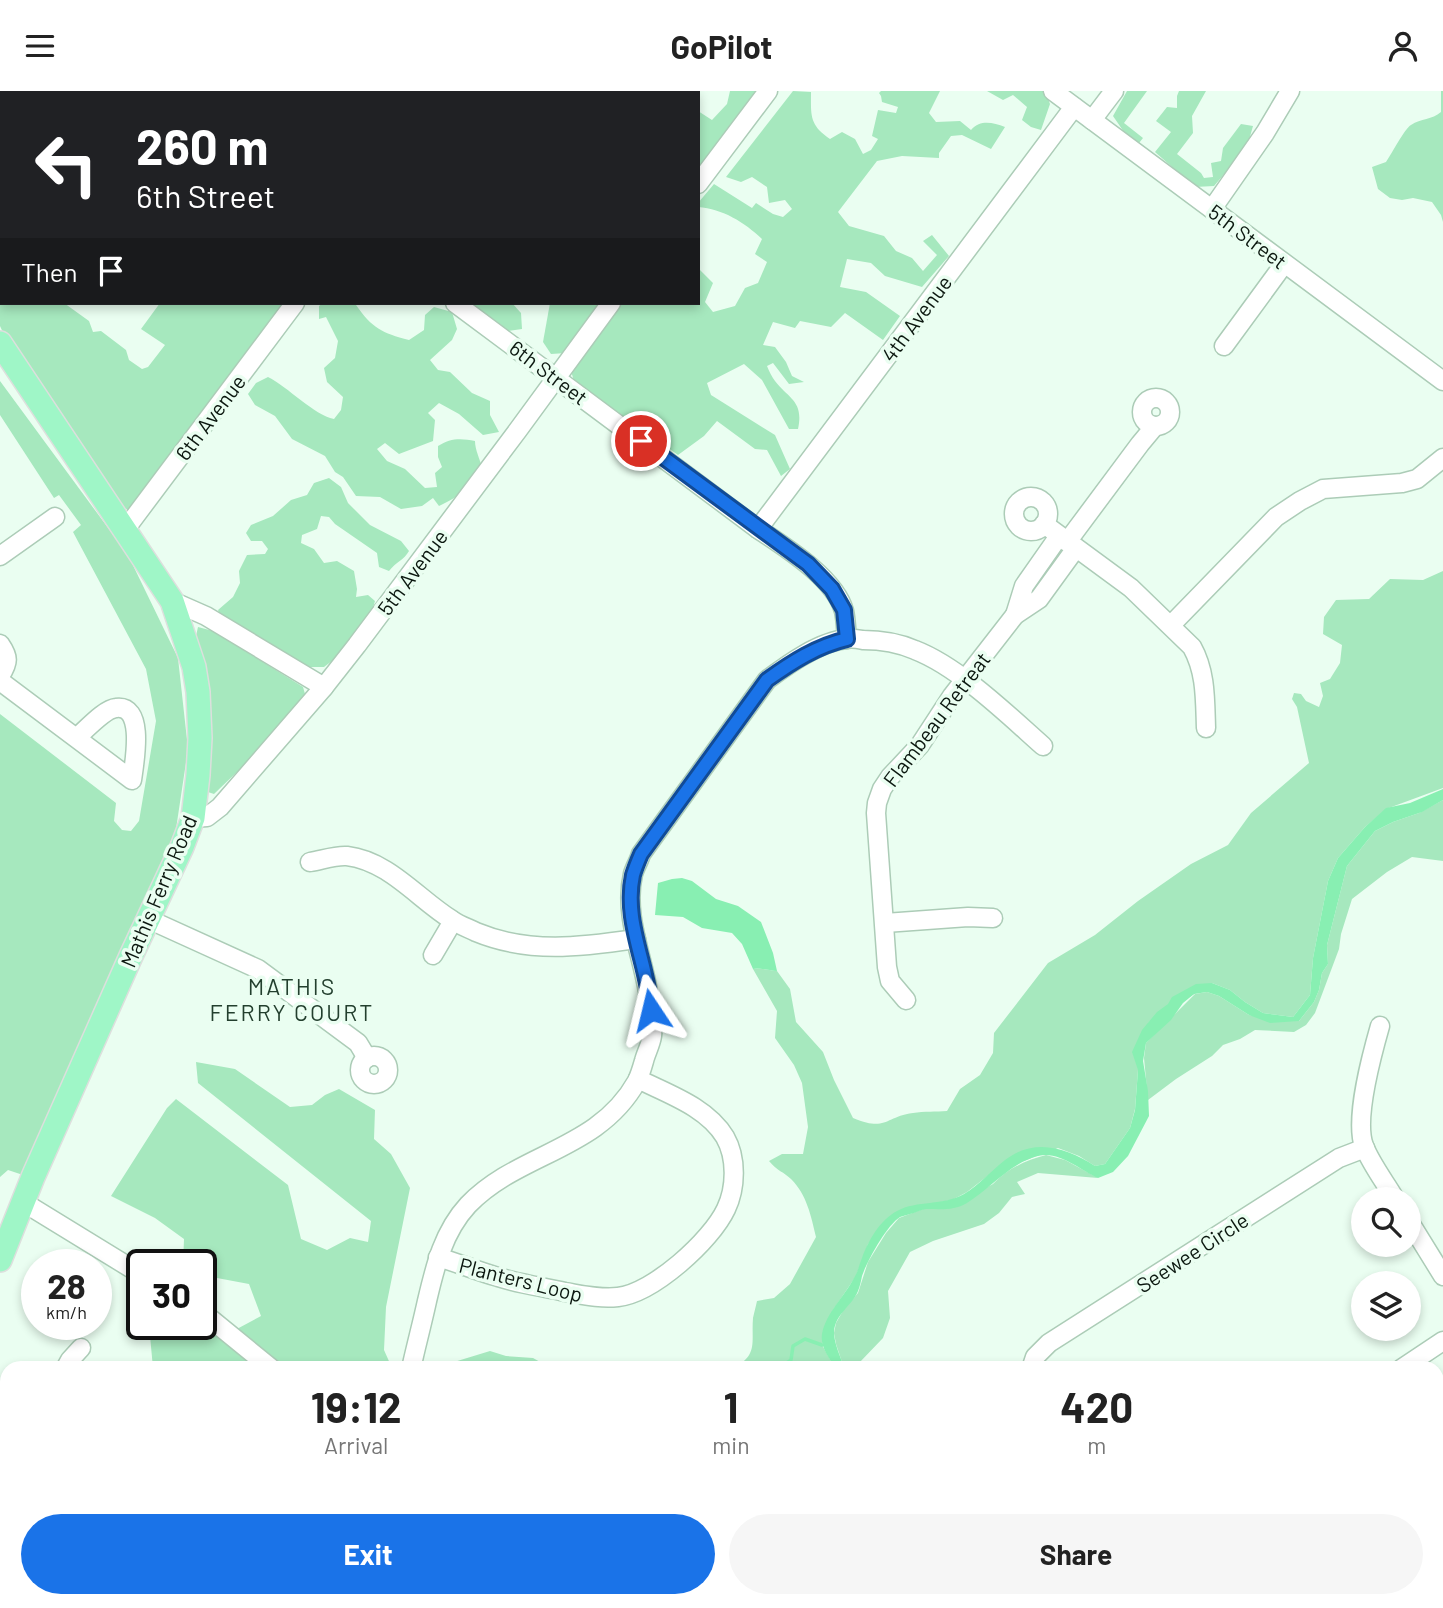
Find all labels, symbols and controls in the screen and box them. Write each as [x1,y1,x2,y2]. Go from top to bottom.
icon: menu [21,27,59,65]
text: GoPilot [671,27,772,65]
icon: person [1384,27,1422,65]
text: 260 m [136,116,268,175]
icon: left [21,119,112,210]
text: 6th Street [136,176,275,214]
street label: 5th Street [1204,199,1292,273]
icon: arrive [92,252,130,290]
text: Then [21,256,78,287]
street label: 4th Avenue [875,270,957,366]
street label: 6th Street [505,335,593,409]
street label: 6th Avenue [170,369,250,465]
pin [611,411,671,471]
icon: arrive [622,422,660,460]
street label: 5th Avenue [372,524,452,620]
street label: Flambeau Retreat [877,647,995,791]
street label: Mathis Ferry Road [115,811,201,971]
district label: MATHIS FERRY COURT [210,972,374,1026]
position arrow [614,973,688,1047]
map controls [1351,1187,1421,1341]
button: search [1351,1187,1421,1257]
street label: Seewee Circle [1131,1207,1253,1297]
speed limit sign: 30 [126,1249,217,1340]
street label: Planters Loop [457,1252,585,1306]
text: 28 [47,1264,86,1306]
button: layers [1351,1271,1421,1341]
text: km/h [46,1301,87,1323]
text: 19:12 [311,1381,402,1431]
text: 1 [724,1381,738,1431]
text: 420 [1060,1381,1133,1431]
text: Arrival [324,1431,388,1459]
text: min [712,1431,750,1459]
text: m [1087,1431,1106,1459]
button: Exit [21,1514,715,1594]
button: Share [729,1514,1423,1594]

